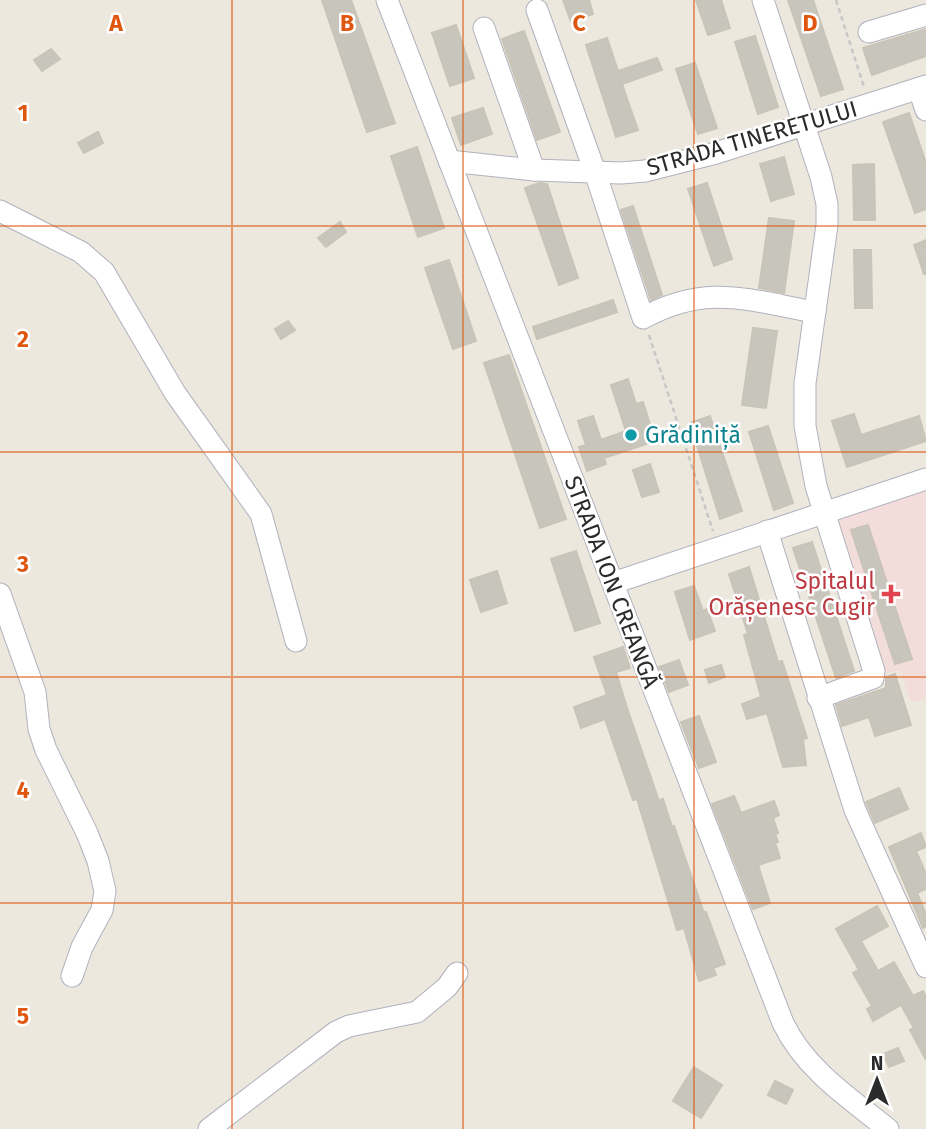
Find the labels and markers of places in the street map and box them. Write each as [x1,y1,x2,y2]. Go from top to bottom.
place label: Grădiniță [645,421,741,450]
marker: Grădiniță [623,427,639,443]
place label: Spitalul Orășenesc Cugir [708,567,875,622]
marker: Spitalul Orășenesc Cugir [881,584,901,604]

